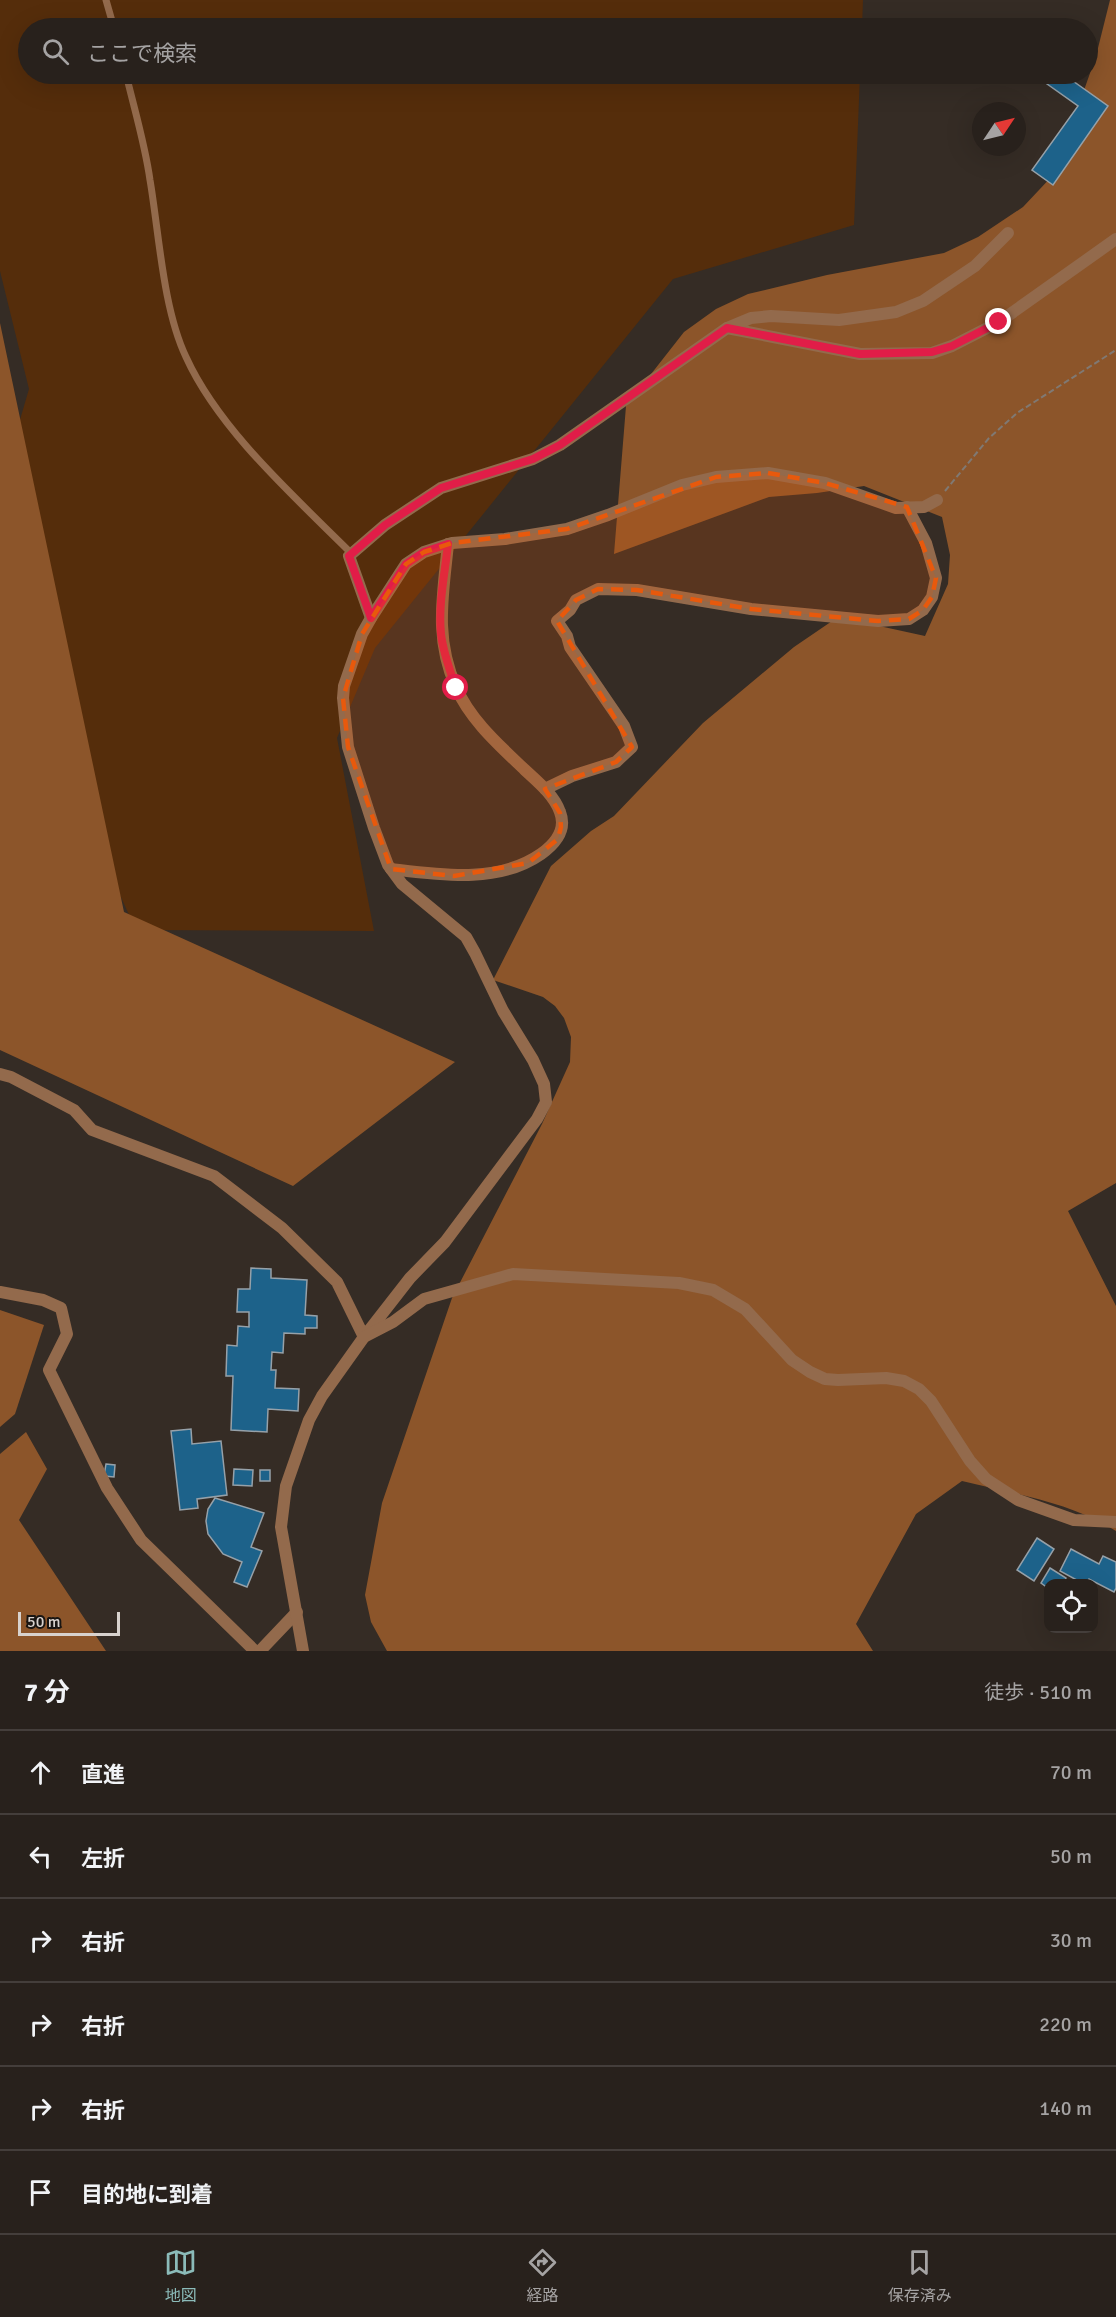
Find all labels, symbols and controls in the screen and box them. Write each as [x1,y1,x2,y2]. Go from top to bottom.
search box [18,18,1098,84]
icon: search [39,35,72,68]
text: ここで検索 [87,40,197,67]
north arrow [972,102,1026,156]
route end [985,308,1011,334]
route start [442,674,468,700]
map controls [1044,1579,1098,1633]
button: locate [1044,1579,1098,1633]
scale bar [18,1609,120,1636]
text: 50 m [27,1612,61,1632]
text: 7 分 [24,1677,70,1709]
text: 徒歩 · 510 m [984,1680,1092,1705]
icon: ahead [24,1756,57,1789]
text: 70 m [1050,1760,1092,1785]
text: 直進 [81,1761,125,1788]
icon: left [24,1840,57,1873]
text: 50 m [1050,1844,1092,1869]
text: 左折 [81,1845,125,1872]
icon: right [24,1924,57,1957]
text: 30 m [1050,1928,1092,1953]
text: 右折 [81,1929,125,1956]
icon: right [24,2008,57,2041]
text: 220 m [1039,2012,1092,2037]
text: 右折 [81,2013,125,2040]
icon: right [24,2092,57,2125]
text: 140 m [1039,2096,1092,2121]
text: 右折 [81,2097,125,2124]
icon: arrive [24,2176,57,2209]
text: 目的地に到着 [81,2181,213,2208]
tab: 地図 [164,2246,197,2306]
tab: 経路 [526,2246,559,2306]
tab: 保存済み [888,2246,952,2306]

